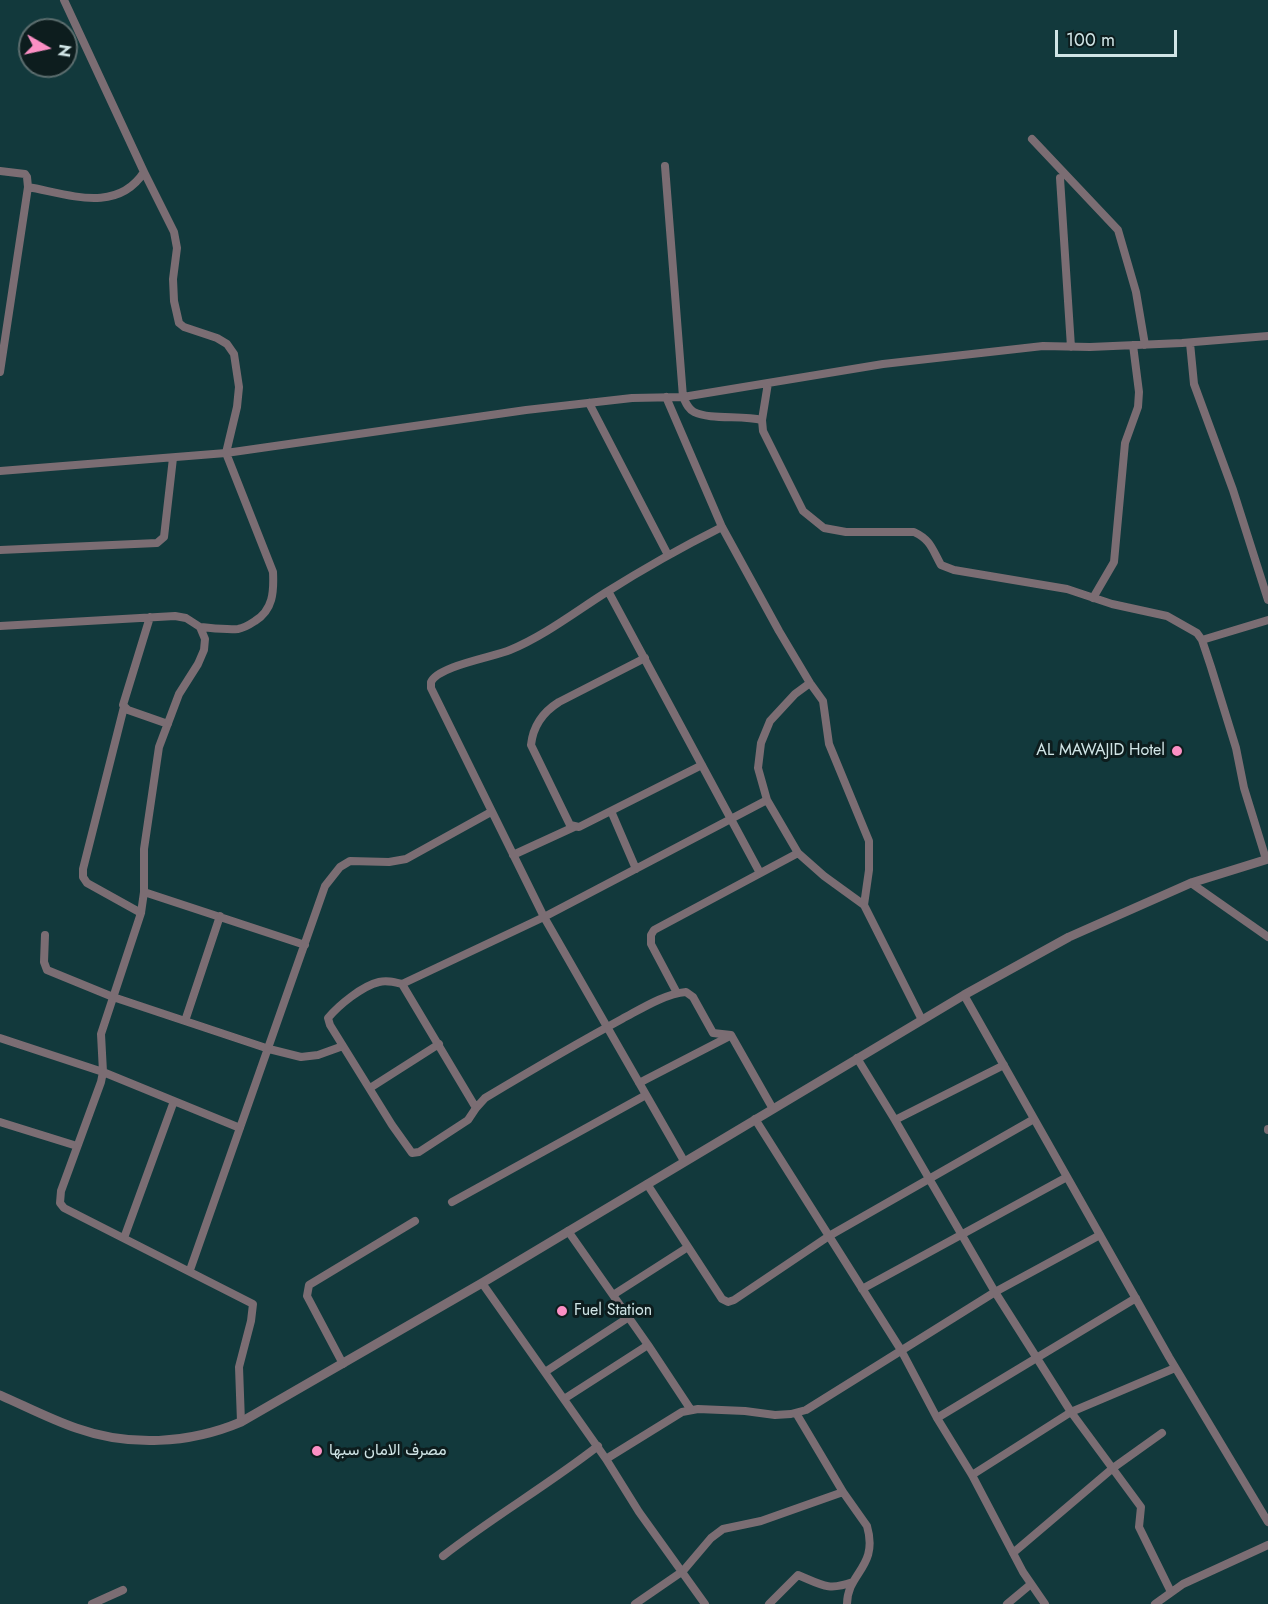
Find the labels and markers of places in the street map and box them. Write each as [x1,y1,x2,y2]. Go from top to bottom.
place label: AL MAWAJID Hotel [1036,741,1165,761]
marker: AL MAWAJID Hotel [1170,744,1184,758]
place label: Fuel Station [574,1301,652,1321]
marker: Fuel Station [555,1304,569,1318]
place label: مصرف الامان سبها [329,1441,447,1461]
marker: مصرف الامان سبها [310,1444,324,1458]

